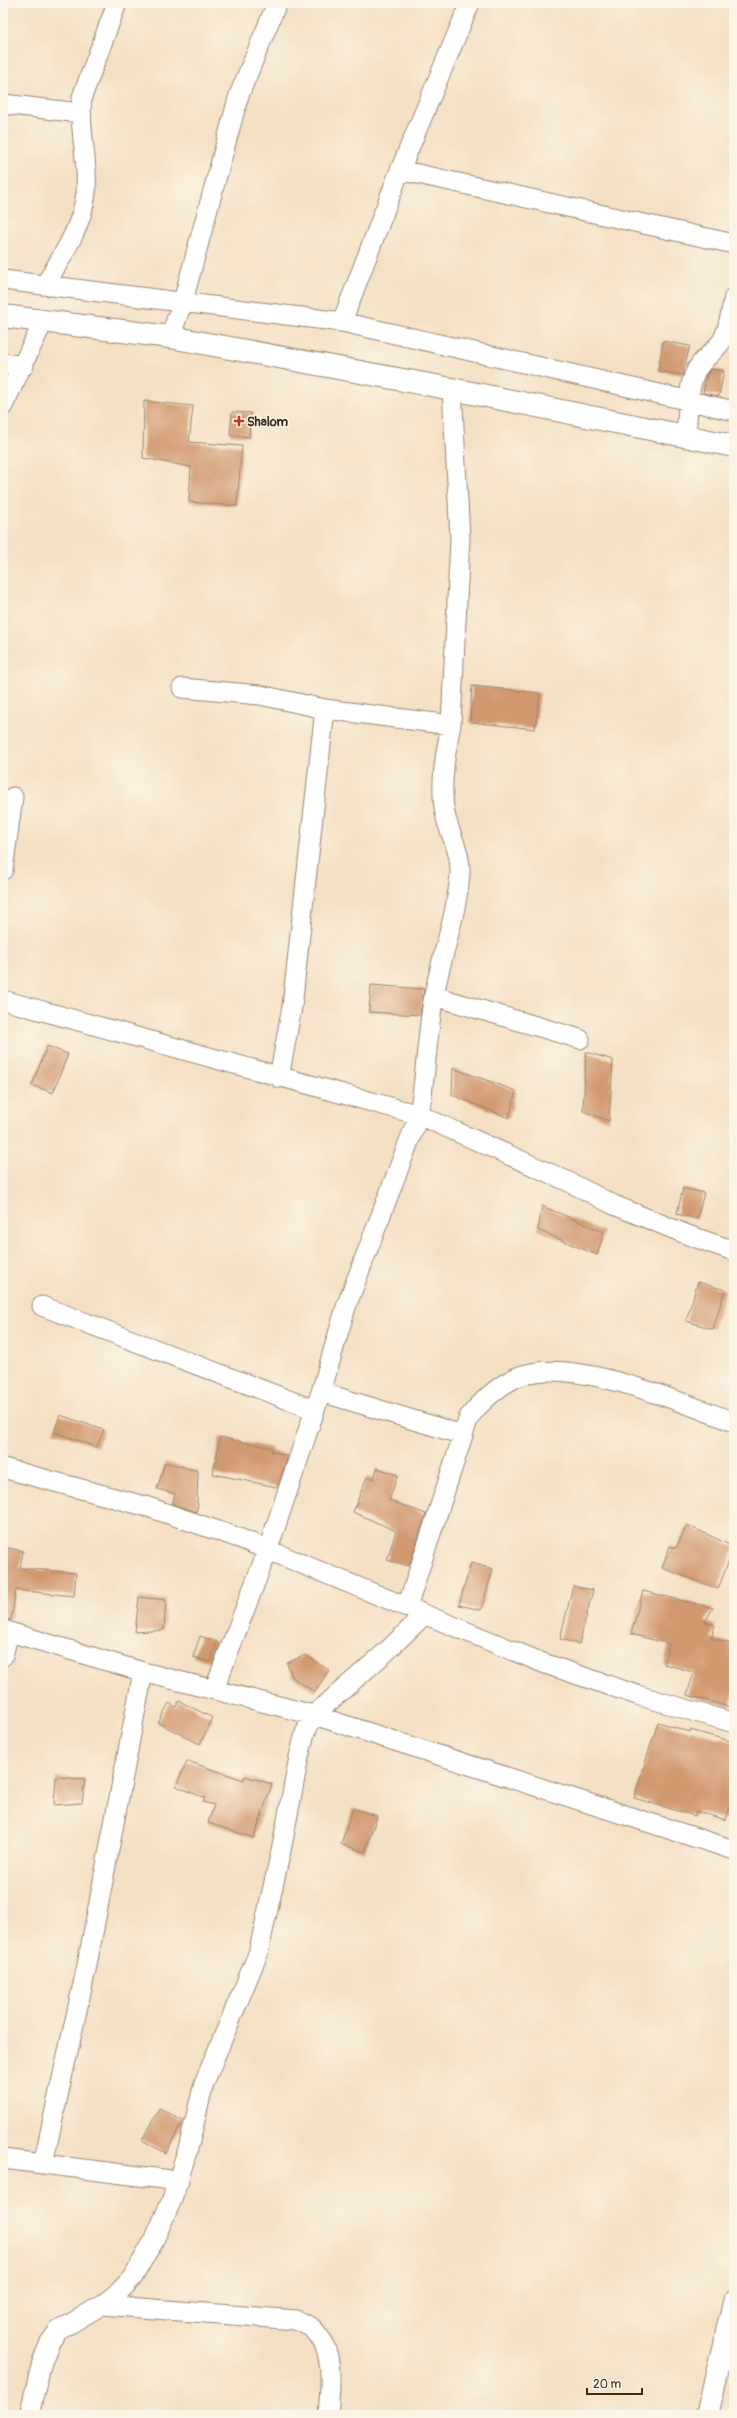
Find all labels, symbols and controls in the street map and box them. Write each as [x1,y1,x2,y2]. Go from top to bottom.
place label: Shalom [247,414,288,430]
marker: Shalom [234,416,244,426]
scale bar [587,2370,642,2396]
text: 20 m [593,2377,622,2392]

